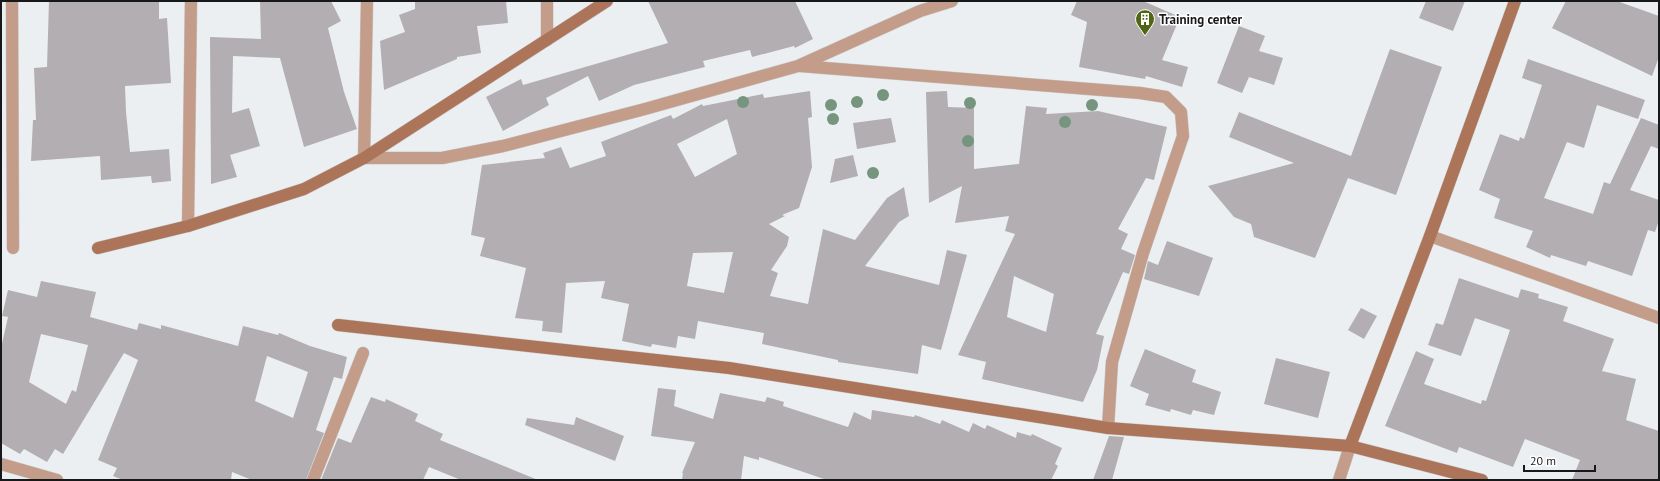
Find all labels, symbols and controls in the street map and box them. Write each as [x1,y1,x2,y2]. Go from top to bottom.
building icon: Training center [1134,8,1156,36]
place label: Training center [1159,11,1243,28]
scale bar [1524,447,1595,473]
text: 20 m [1530,453,1556,468]

